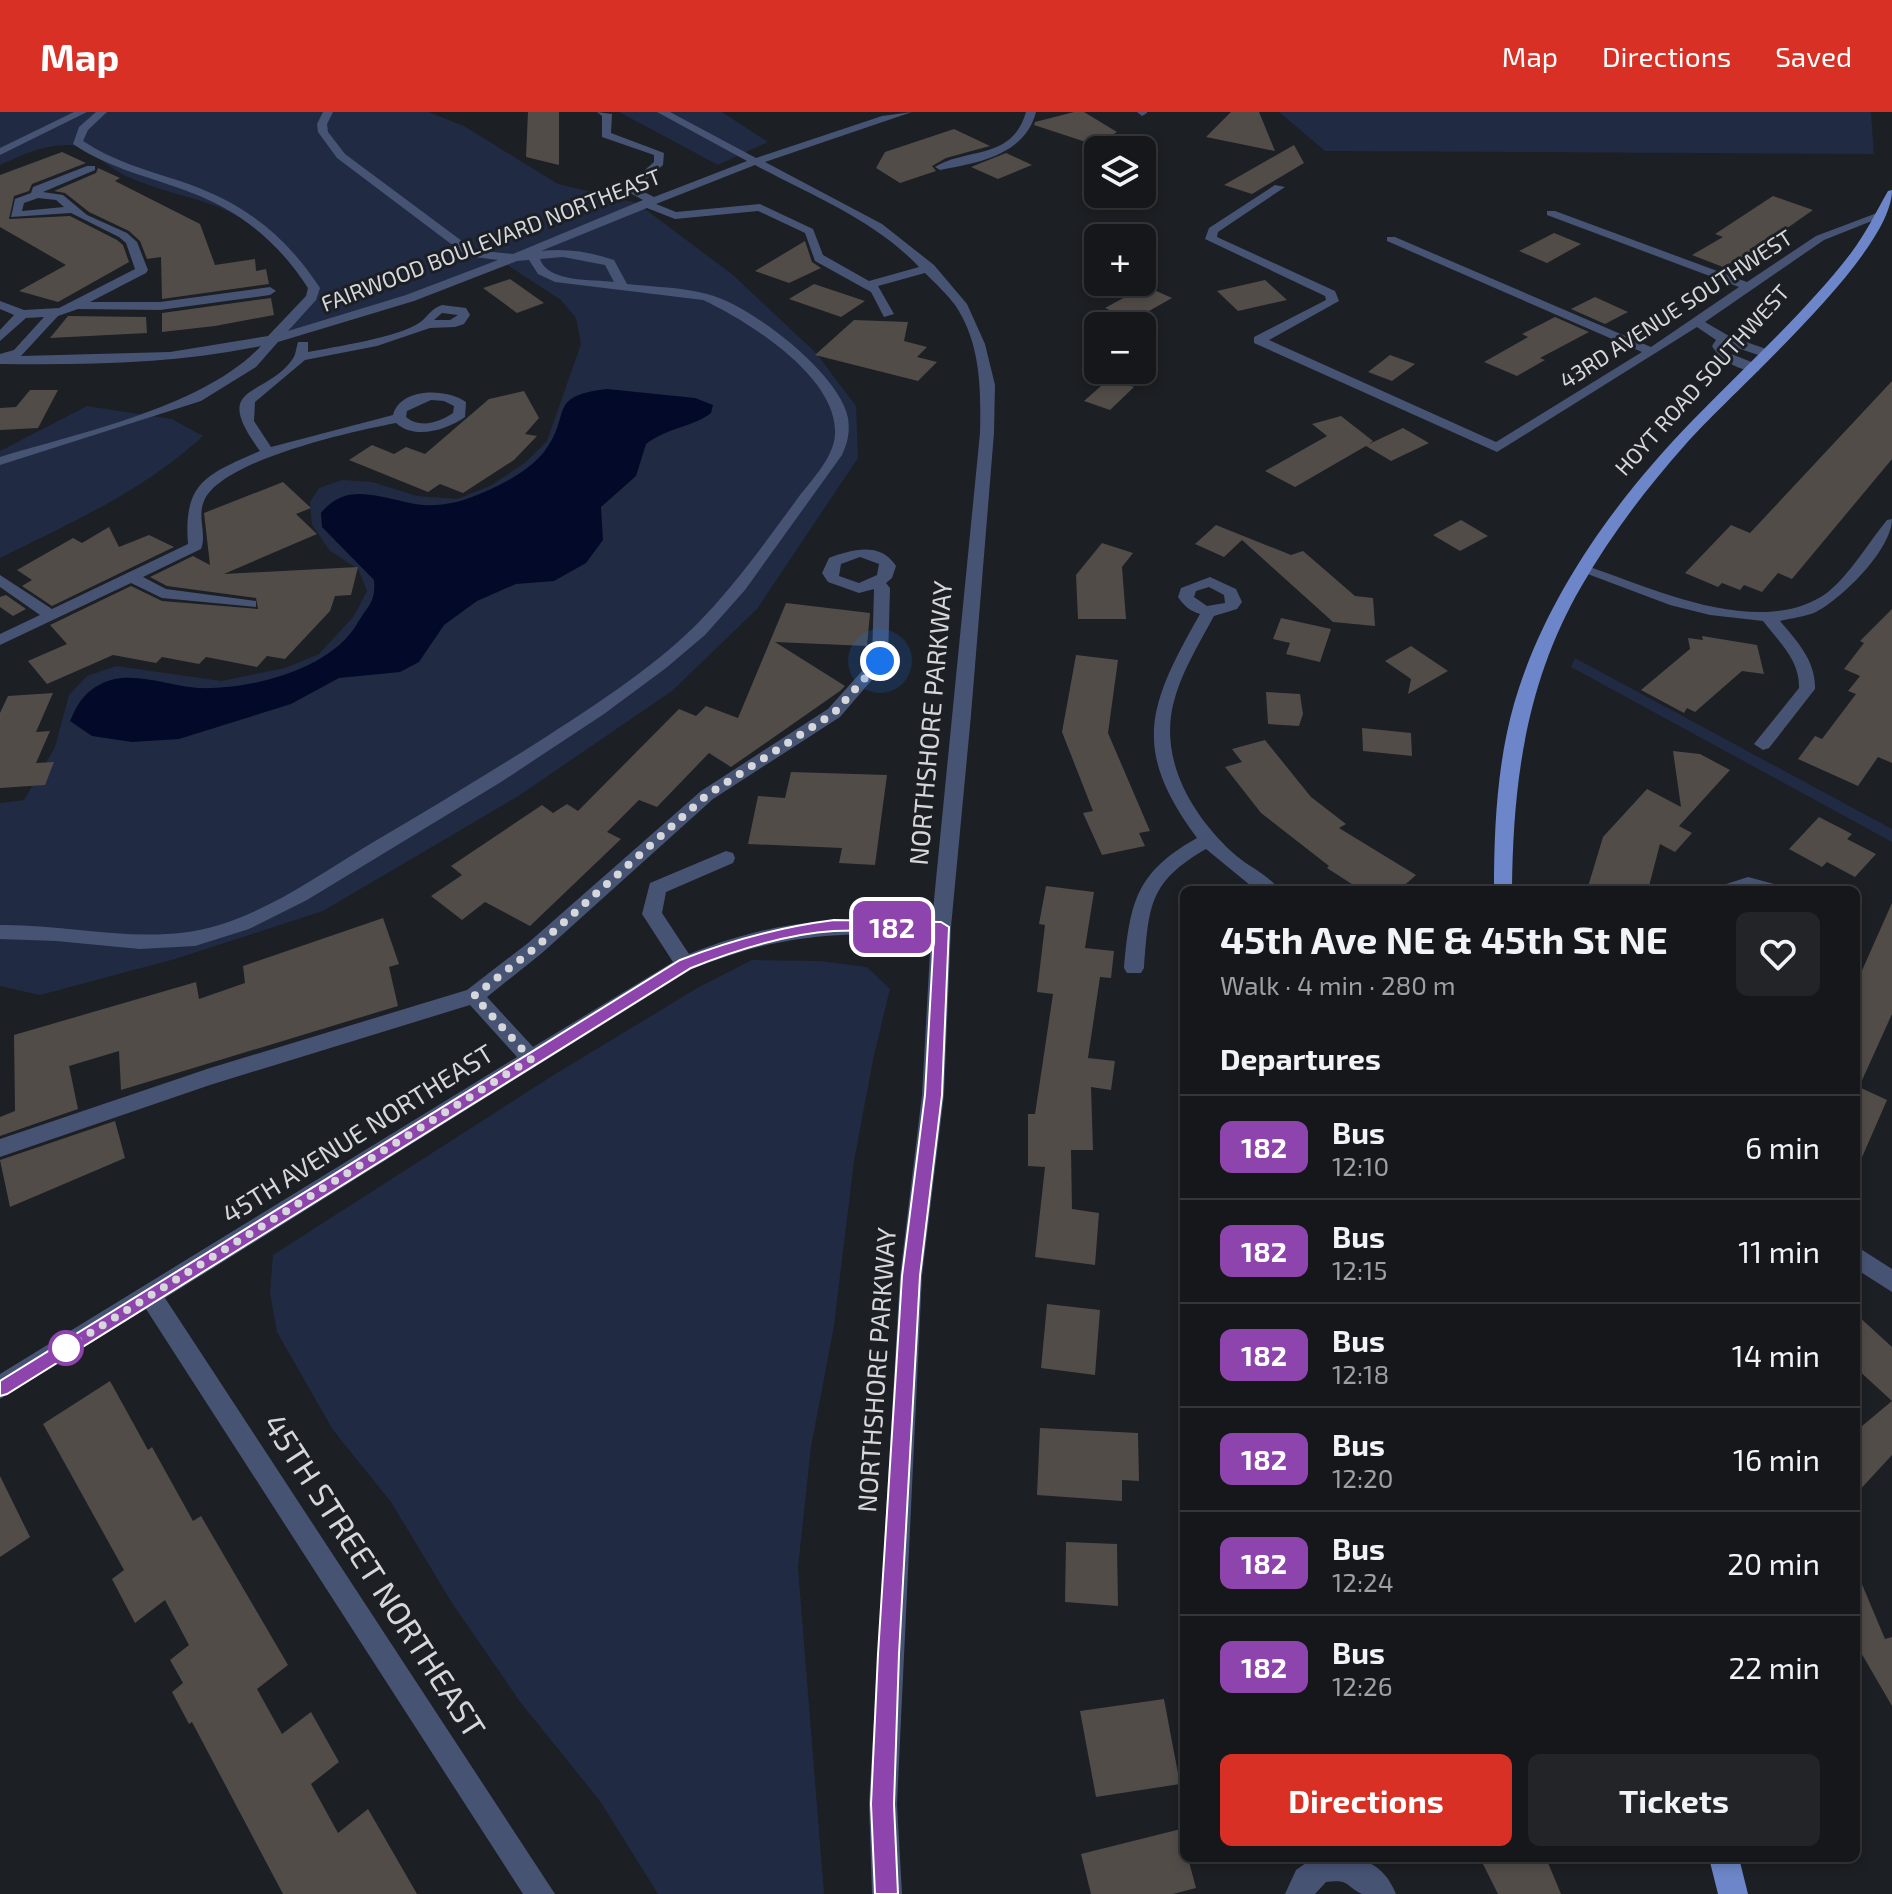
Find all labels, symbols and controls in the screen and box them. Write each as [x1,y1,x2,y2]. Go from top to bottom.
text: Map [40,33,119,79]
text: Map [1502,39,1558,73]
text: Directions [1602,39,1731,73]
text: Saved [1775,39,1852,73]
map controls [1084,136,1156,384]
button: layers [1084,136,1156,208]
street label: FAIRWOOD BOULEVARD NORTHEAST [317,162,664,316]
street label: 43RD AVENUE SOUTHWEST [1554,223,1797,393]
button: + [1084,224,1156,296]
street label: HOYT ROAD SOUTHWEST [1609,278,1794,480]
button: − [1084,312,1156,384]
street label: NORTHSHORE PARKWAY [902,579,957,866]
your location [860,641,900,681]
line badge: 182 [846,901,938,953]
text: 182 [869,910,915,944]
button: heart [1736,912,1820,996]
text: 45th Ave NE & 45th St NE [1220,916,1668,962]
text: Walk · 4 min · 280 m [1220,969,1456,1000]
street label: 45TH AVENUE NORTHEAST [216,1036,498,1229]
text: Departures [1220,1040,1381,1076]
text: Bus [1332,1114,1385,1150]
text: 6 min [1745,1129,1820,1165]
text: 182 [1241,1130,1287,1164]
text: 12:10 [1332,1150,1389,1181]
text: Bus [1332,1218,1385,1254]
street label: NORTHSHORE PARKWAY [850,1226,901,1513]
text: 11 min [1738,1233,1820,1269]
text: 182 [1241,1234,1287,1268]
text: 12:15 [1332,1254,1387,1285]
text: Bus [1332,1322,1385,1358]
unlabelled marker [49,1331,83,1365]
text: 14 min [1732,1337,1820,1373]
text: 182 [1241,1338,1287,1372]
text: 12:18 [1332,1358,1389,1389]
street label: 45TH STREET NORTHEAST [257,1406,495,1744]
text: Bus [1332,1426,1385,1462]
text: 16 min [1733,1441,1820,1477]
text: 182 [1241,1442,1287,1476]
text: 12:20 [1332,1462,1393,1493]
text: Bus [1332,1530,1385,1566]
text: 20 min [1727,1545,1820,1581]
text: 182 [1241,1546,1287,1580]
text: 12:24 [1332,1566,1394,1597]
text: Bus [1332,1634,1385,1670]
text: 22 min [1728,1649,1820,1685]
text: 182 [1241,1650,1287,1684]
text: 12:26 [1332,1670,1393,1701]
button: Directions [1220,1754,1512,1846]
button: Tickets [1528,1754,1820,1846]

